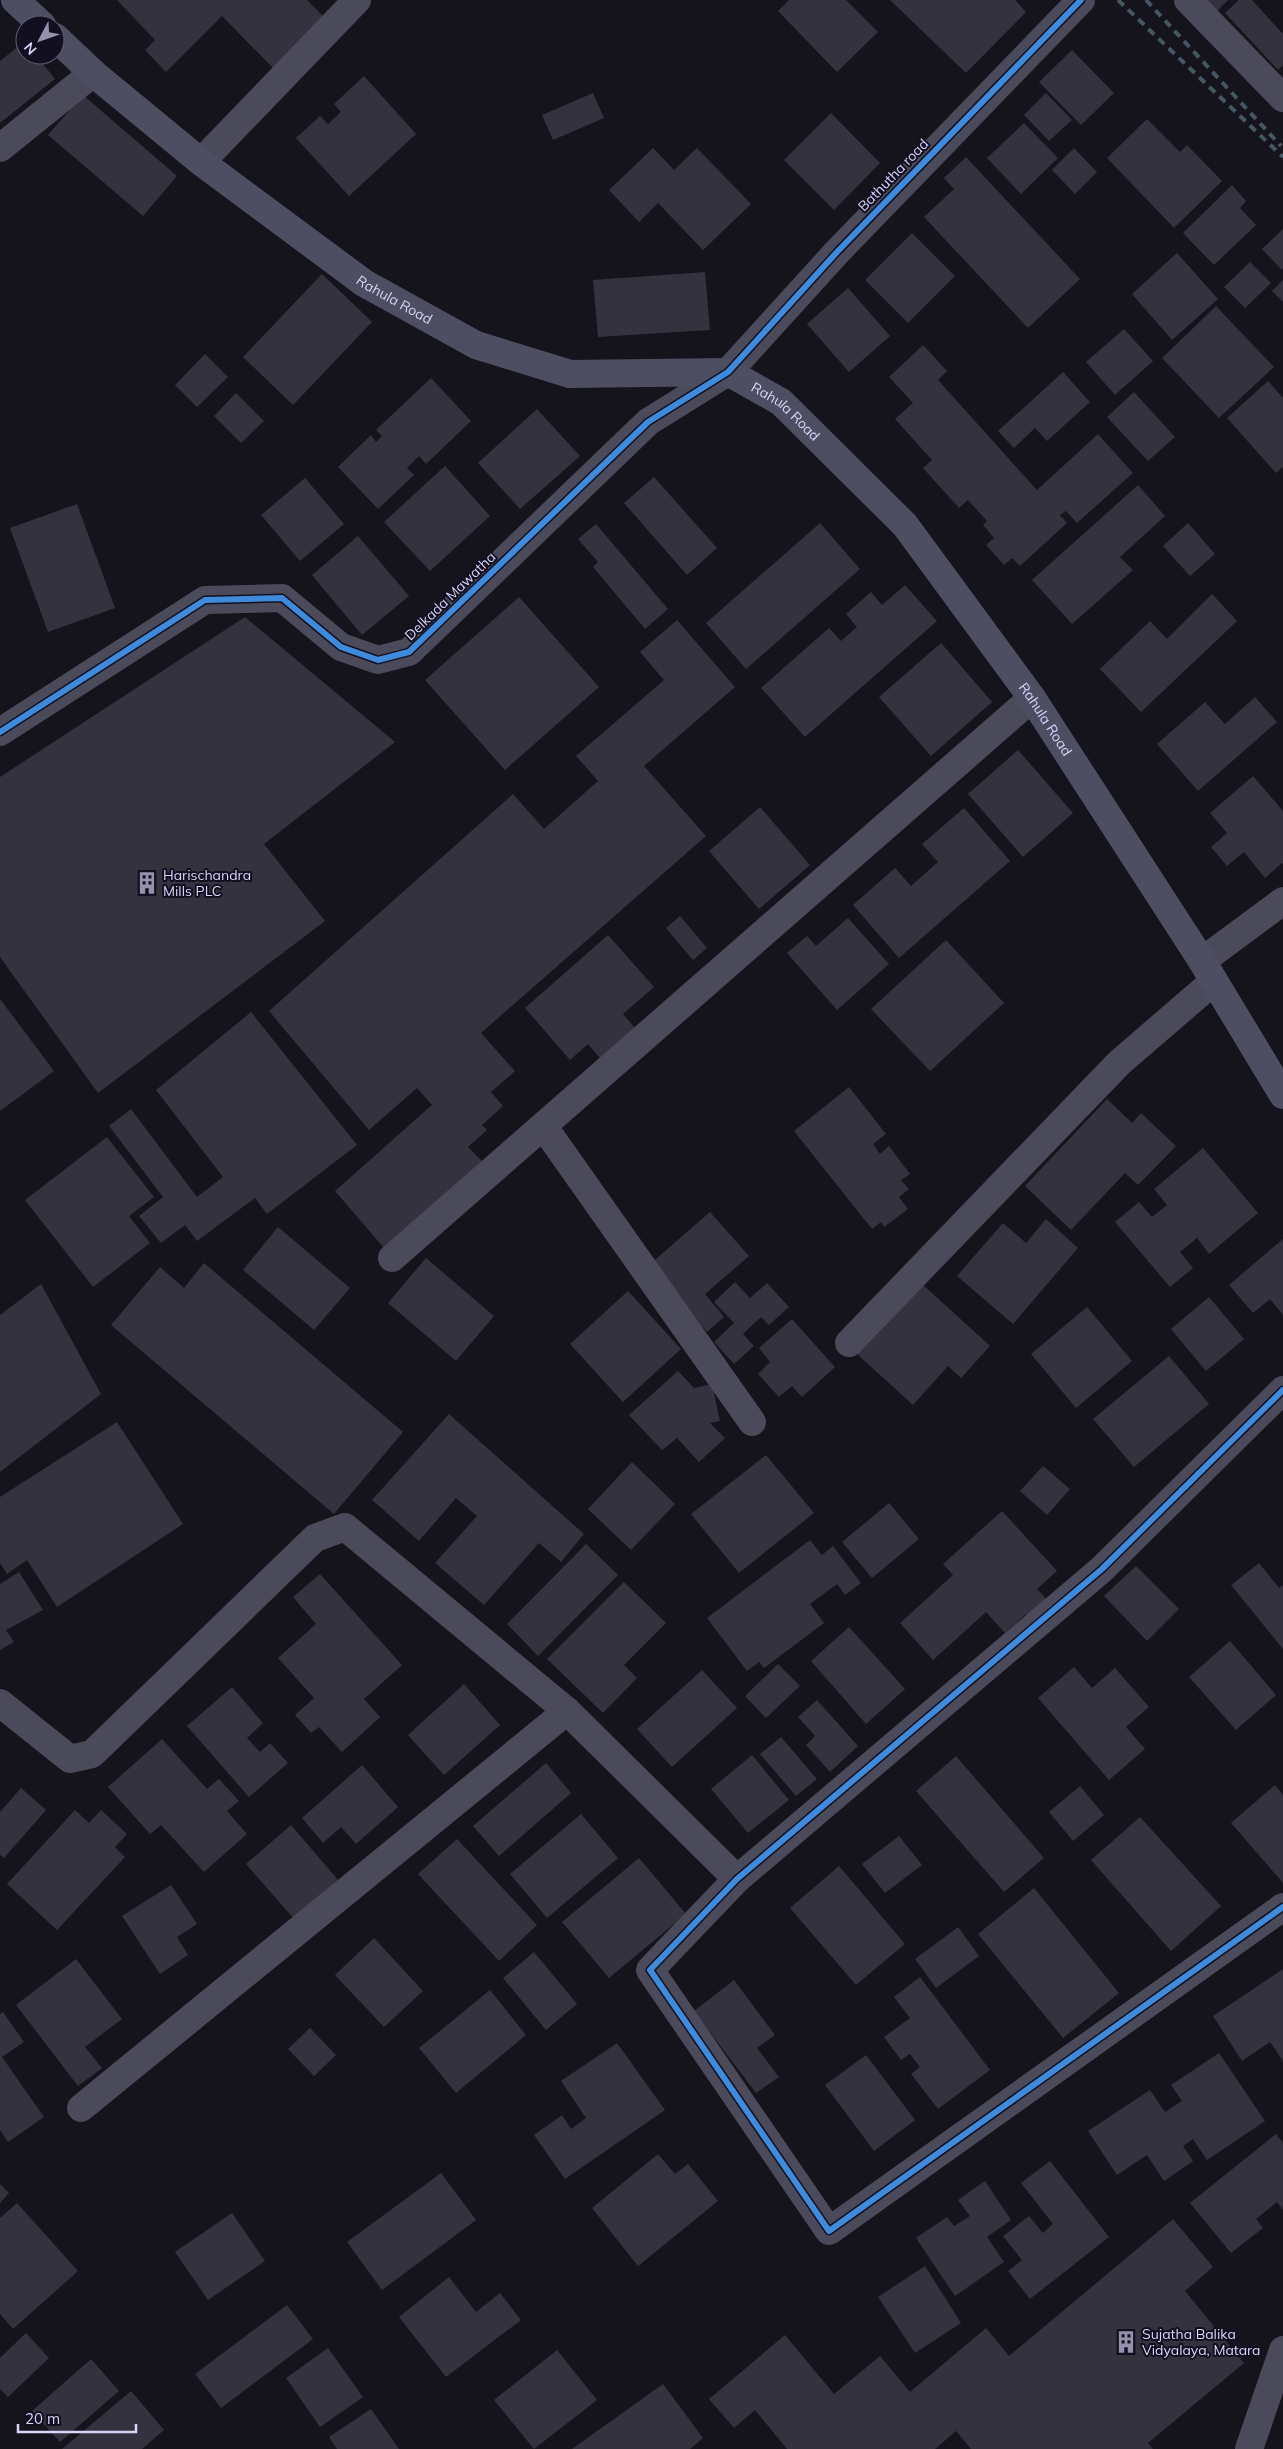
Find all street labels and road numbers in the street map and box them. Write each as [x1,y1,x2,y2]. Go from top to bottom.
street label: Bathutha road [854,135,932,215]
street label: Rahula Road [353,271,436,328]
street label: Rahula Road [748,378,824,445]
street label: Delkada Mawatha [401,548,499,644]
street label: Rahula Road [1015,679,1076,759]

